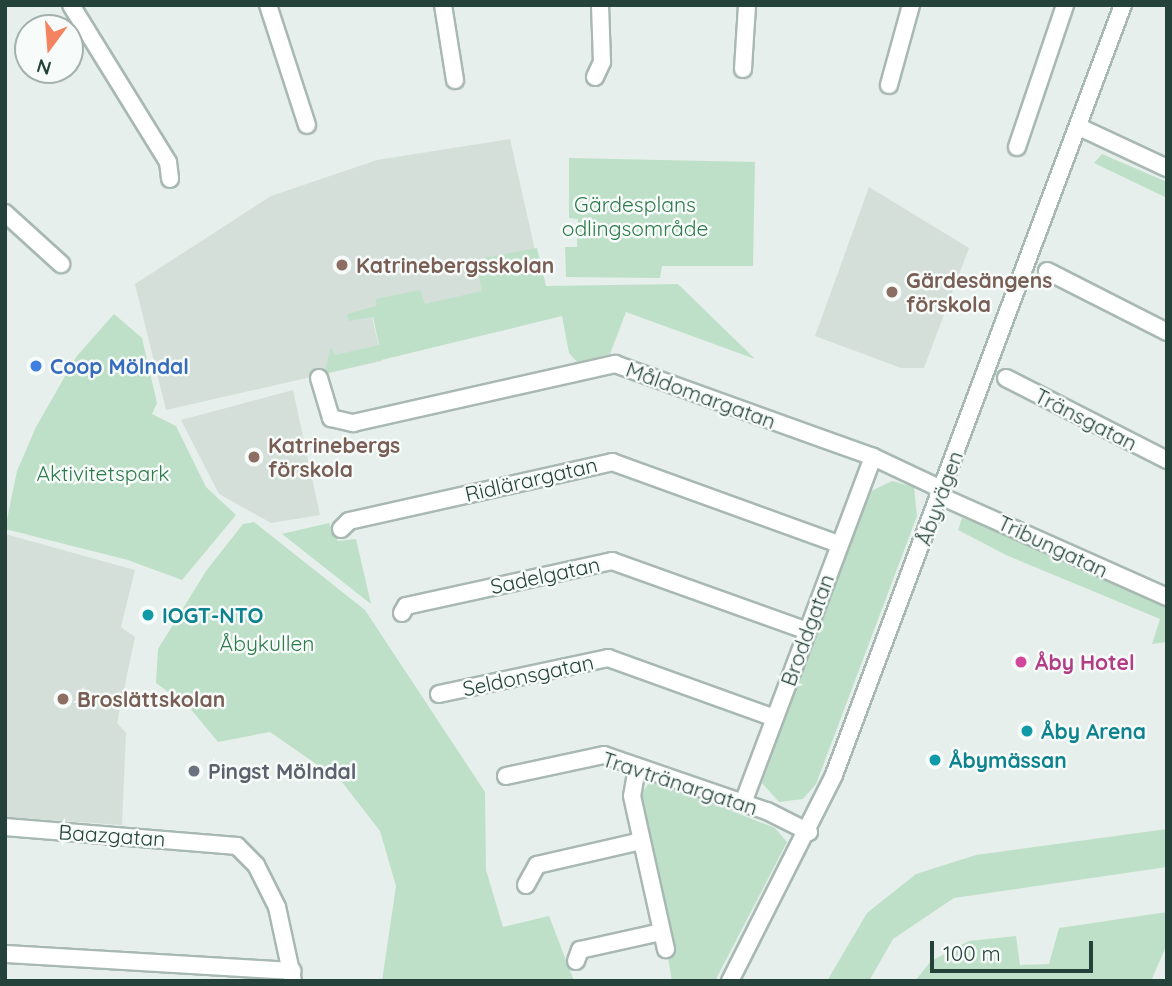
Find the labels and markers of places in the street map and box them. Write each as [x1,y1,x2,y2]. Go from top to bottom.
place label: Katrinebergsskolan [356,252,554,278]
marker: Katrinebergsskolan [334,257,350,273]
place label: Gärdesängens förskola [906,267,1052,317]
marker: Gärdesängens förskola [884,284,900,300]
place label: Coop Mölndal [50,353,189,379]
marker: Coop Mölndal [28,358,44,374]
place label: Katrinebergs förskola [268,432,400,482]
marker: Katrinebergs förskola [246,449,262,465]
place label: IOGT-NTO [162,602,263,628]
marker: IOGT-NTO [140,607,156,623]
place label: Åby Hotel [1035,649,1135,675]
marker: Åby Hotel [1013,654,1029,670]
place label: Broslättskolan [77,686,225,712]
marker: Broslättskolan [55,691,71,707]
place label: Åby Arena [1041,718,1146,744]
marker: Åby Arena [1019,723,1035,739]
place label: Åbymässan [949,747,1067,773]
marker: Åbymässan [927,752,943,768]
place label: Pingst Mölndal [208,758,356,784]
marker: Pingst Mölndal [186,763,202,779]

